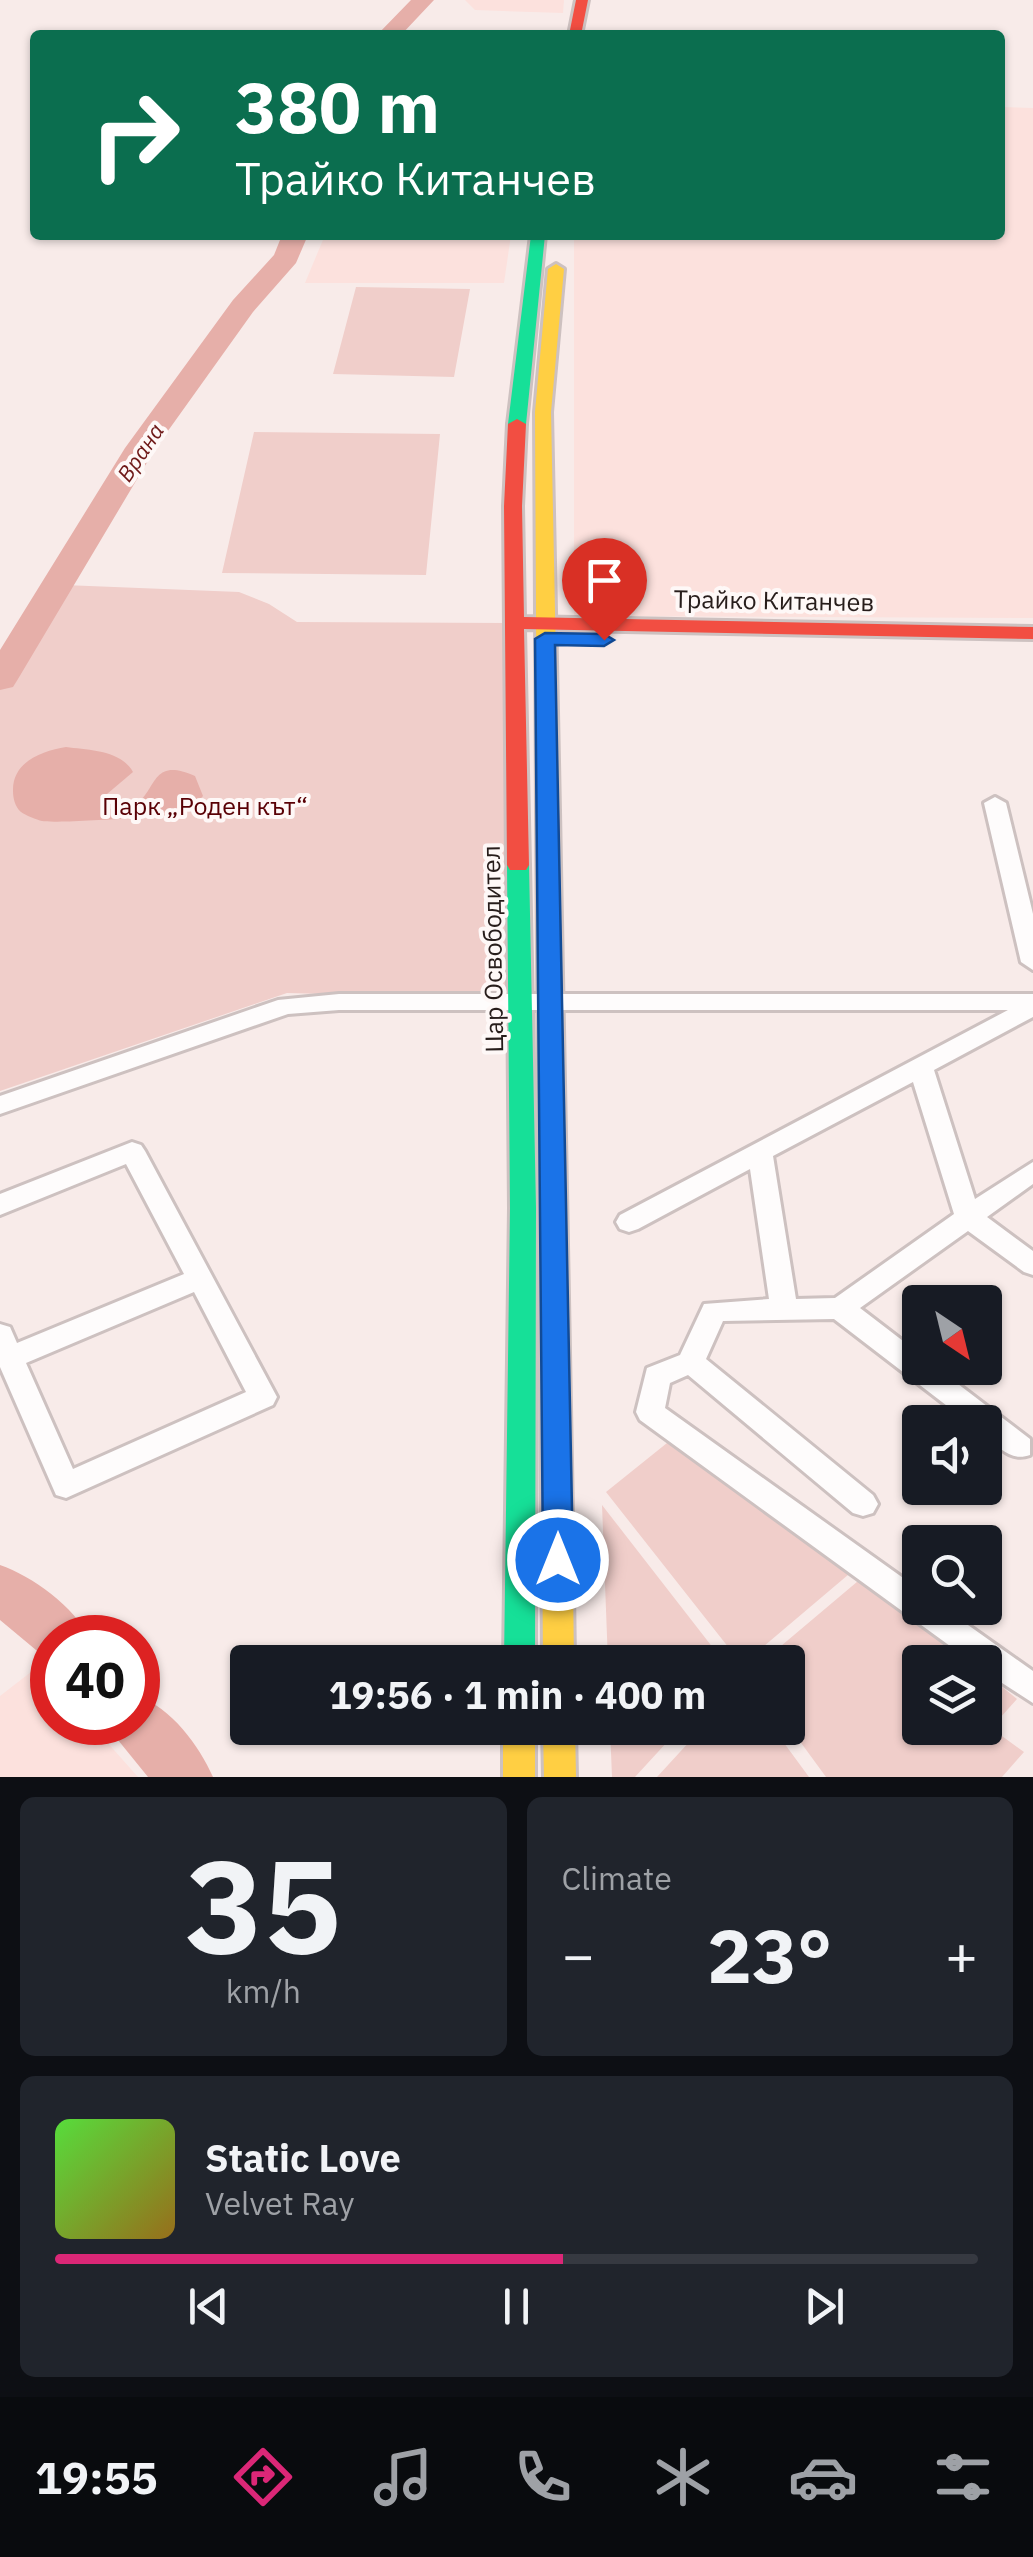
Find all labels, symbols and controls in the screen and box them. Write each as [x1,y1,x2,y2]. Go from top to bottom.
text: 380 m [235,61,440,152]
icon: right [70,70,200,200]
text: Трайко Китанчев [235,149,596,207]
water label: Врана [110,417,170,487]
pin [562,538,647,641]
icon: arrive [577,553,632,608]
street label: Трайко Китанчев [673,582,875,618]
park label: Парк „Роден кът“ [102,789,308,822]
street label: Цар Освободител [474,845,510,1053]
north arrow [902,1285,1002,1385]
map controls [902,1285,1002,1745]
button: sound [902,1405,1002,1505]
position arrow [506,1508,610,1612]
button: search [902,1525,1002,1625]
speed limit sign: 40 [30,1615,160,1745]
button: layers [902,1645,1002,1745]
text: 19:56 · 1 min · 400 m [329,1670,706,1719]
text: 35 [185,1820,341,1989]
text: Climate [562,1857,672,1899]
text: 23° [707,1906,832,2004]
text: − [562,1919,595,1990]
text: + [945,1919,978,1990]
text: km/h [226,1970,301,2012]
text: Static Love [205,2133,401,2182]
text: Velvet Ray [205,2182,354,2224]
icon: previous [181,2279,236,2334]
icon: pause [489,2279,544,2334]
icon: next [797,2279,852,2334]
icon: directions [228,2442,298,2512]
icon: music [368,2442,438,2512]
icon: phone [508,2442,578,2512]
icon: climate [648,2442,718,2512]
icon: car [788,2442,858,2512]
icon: filters [928,2442,998,2512]
text: 19:55 [35,2448,158,2506]

